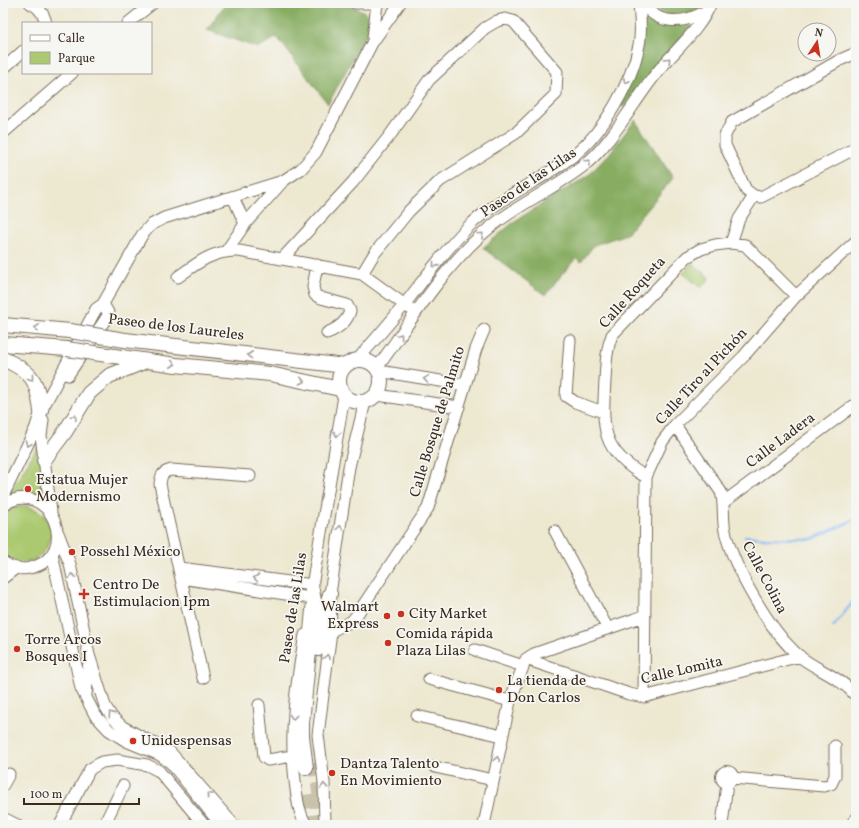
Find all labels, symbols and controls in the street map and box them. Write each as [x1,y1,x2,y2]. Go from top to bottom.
legend [22,22,152,74]
north arrow [797,22,837,62]
text: N [813,26,824,42]
text: Calle [58,31,85,47]
text: Parque [58,51,95,67]
one-way arrow [663,57,671,65]
one-way arrow [623,77,631,85]
street label: Paseo de las Lilas [477,143,581,223]
one-way arrow [583,159,591,167]
one-way arrow [476,232,484,240]
street label: Calle Roqueta [595,252,671,334]
one-way arrow [432,260,439,268]
street label: Paseo de los Laureles [107,309,245,347]
one-way arrow [34,323,40,332]
street label: Calle Tiro al Pichón [651,324,753,430]
one-way arrow [395,334,402,341]
street label: Calle Bosque de Palmito [405,344,471,500]
one-way arrow [247,351,253,360]
one-way arrow [170,360,176,369]
one-way arrow [27,374,34,381]
one-way arrow [423,375,429,384]
one-way arrow [299,376,305,384]
street label: Calle Ladera [742,408,820,474]
one-way arrow [69,414,77,421]
one-way arrow [333,431,342,437]
one-way arrow [25,440,33,447]
place label: Estatua Mujer Modernismo [36,470,128,508]
marker: Estatua Mujer Modernismo [23,484,33,494]
one-way arrow [335,525,344,531]
street label: Calle Colina [736,538,792,618]
place label: Possehl México [80,542,181,563]
marker: Possehl México [67,547,77,557]
street label: Paseo de las Lilas [275,551,313,665]
one-way arrow [69,573,77,579]
one-way arrow [253,574,259,583]
place label: Centro De Estimulacion Ipm [93,575,210,613]
marker: Centro De Estimulacion Ipm [78,588,90,600]
place label: Walmart Express [321,597,379,635]
place label: City Market [409,604,487,625]
marker: City Market [396,609,406,619]
marker: Walmart Express [382,611,392,621]
place label: Comida rápida Plaza Lilas [396,624,493,662]
place label: Torre Arcos Bosques I [25,630,101,668]
marker: Comida rápida Plaza Lilas [383,638,393,648]
marker: Torre Arcos Bosques I [12,644,22,654]
street label: Calle Lomita [639,651,725,691]
one-way arrow [322,654,331,660]
place label: La tienda de Don Carlos [507,671,586,709]
marker: La tienda de Don Carlos [494,685,504,695]
one-way arrow [108,711,116,718]
one-way arrow [289,714,298,720]
place label: Unidespensas [141,731,232,752]
marker: Unidespensas [128,736,138,746]
place label: Dantza Talento En Movimiento [340,754,442,792]
one-way arrow [493,756,501,762]
marker: Dantza Talento En Movimiento [327,768,337,778]
scale bar [24,780,139,806]
one-way arrow [320,783,328,789]
text: 100 m [30,787,63,803]
one-way arrow [207,793,214,800]

